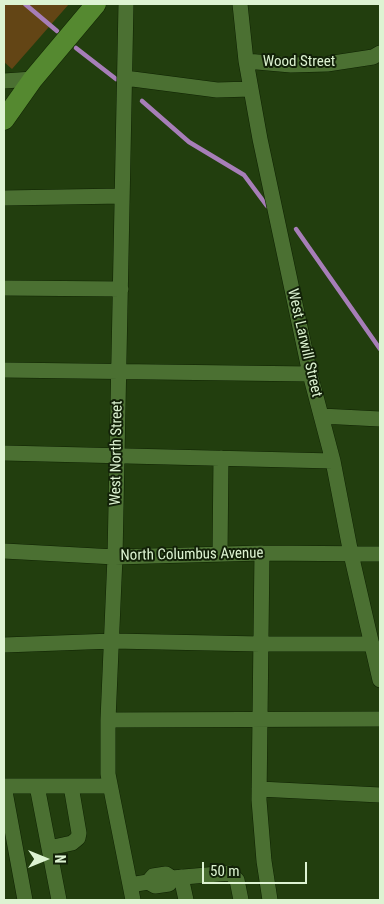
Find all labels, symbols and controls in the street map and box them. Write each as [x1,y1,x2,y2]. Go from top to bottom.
street label: Wood Street [263,53,335,71]
street label: West Larwill Street [283,287,325,399]
street label: West North Street [107,400,127,506]
street label: North Columbus Avenue [120,545,264,565]
north arrow [20,834,70,884]
scale bar [204,852,309,884]
text: N [52,855,68,863]
text: 50 m [210,862,240,880]

